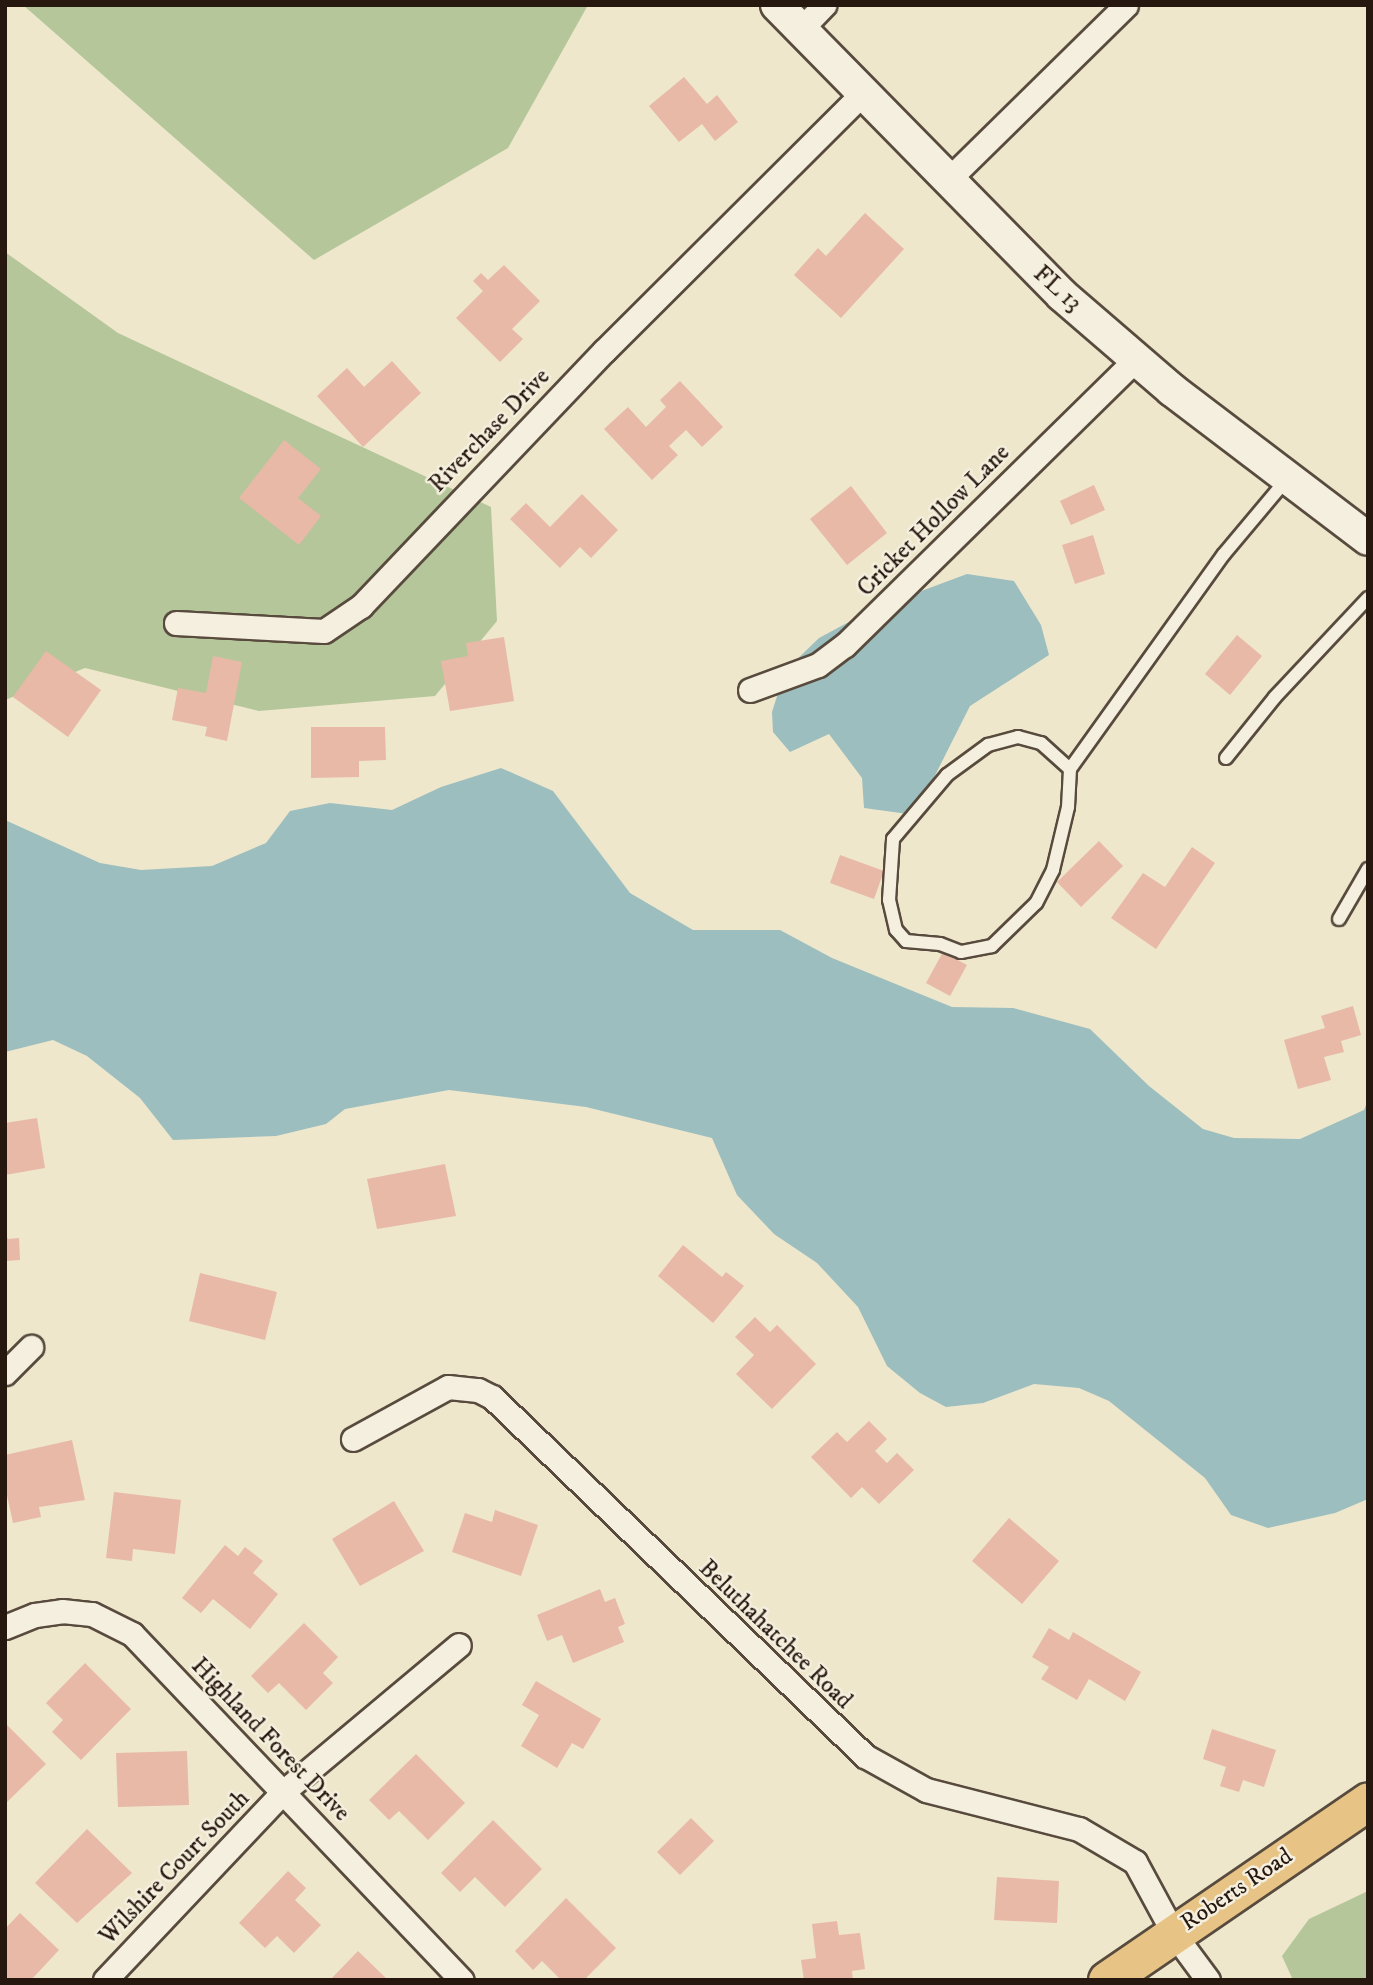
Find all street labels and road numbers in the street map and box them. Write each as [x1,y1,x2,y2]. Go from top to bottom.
street label: FL 13 [1027,260,1087,318]
street label: Riverchase Drive [424,363,556,499]
street label: Cricket Hollow Lane [852,439,1016,603]
street label: Beluthahatchee Road [692,1554,858,1716]
street label: Highland Forest Drive [185,1652,355,1828]
street label: Wilshire Court South [94,1785,256,1951]
street label: Roberts Road [1176,1842,1298,1938]

